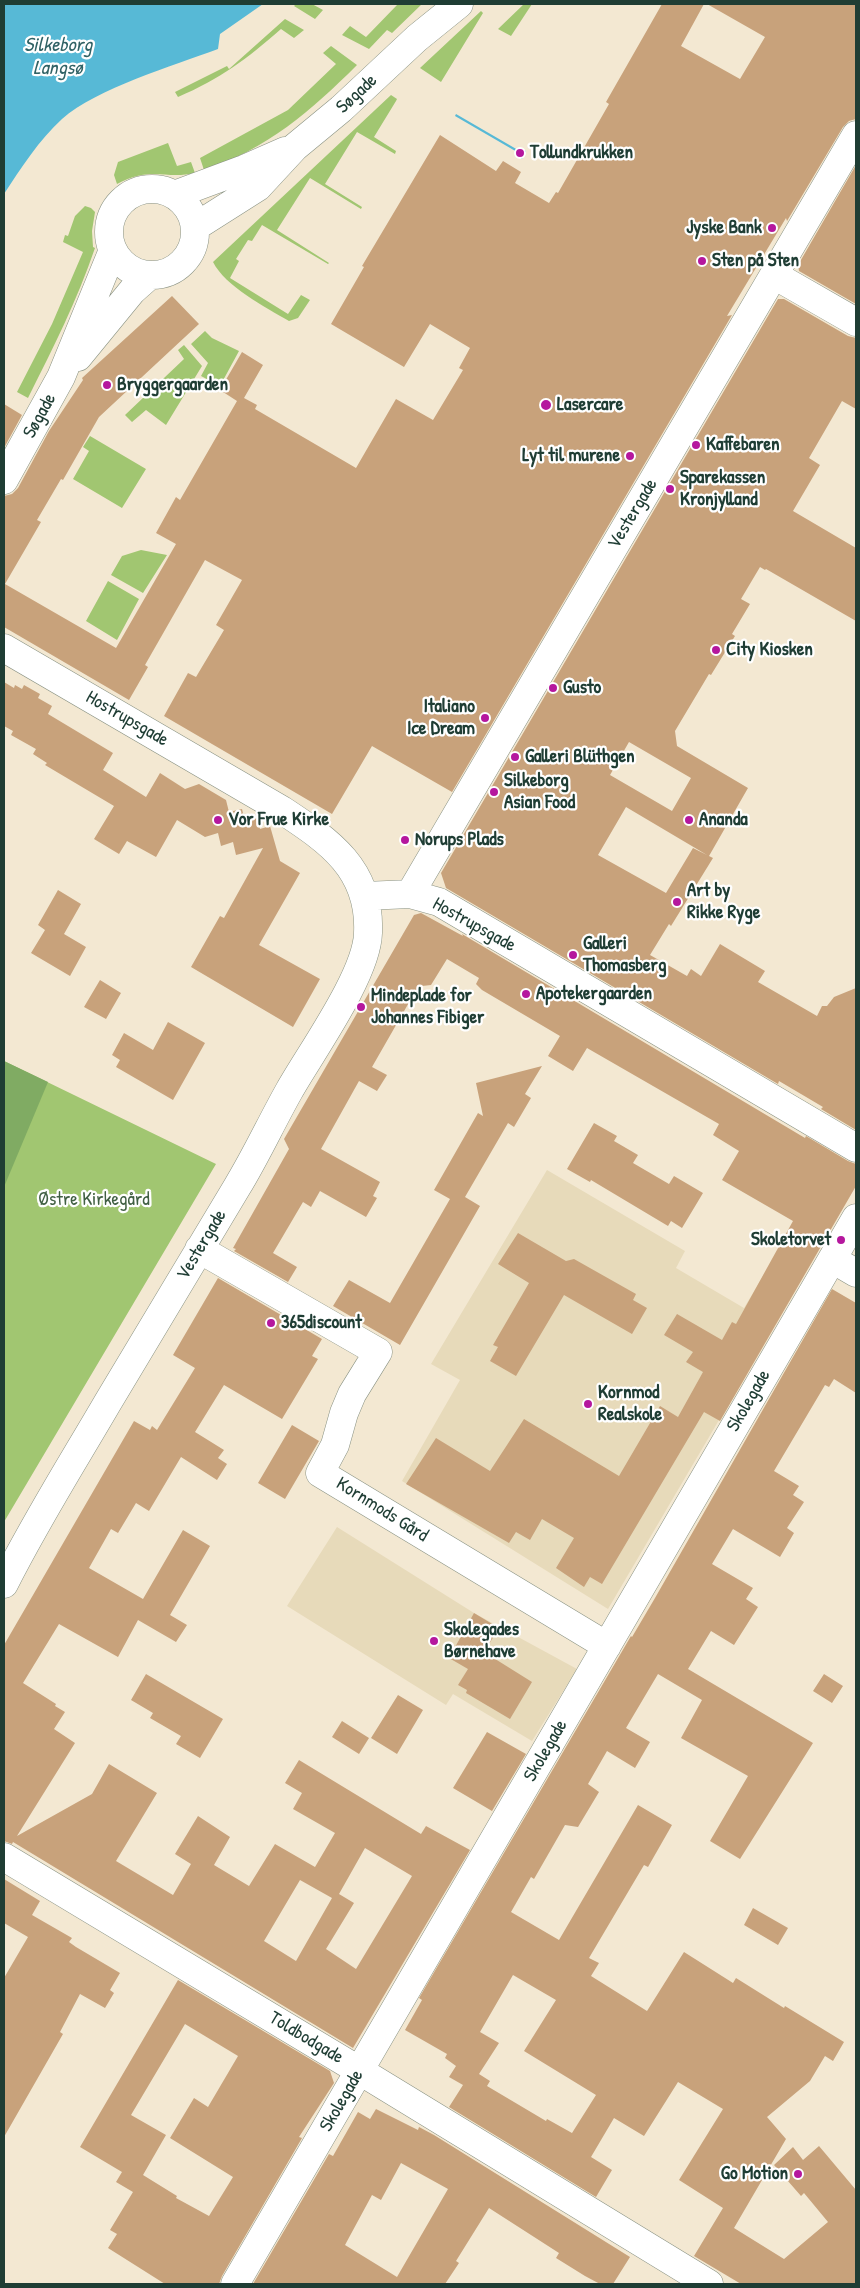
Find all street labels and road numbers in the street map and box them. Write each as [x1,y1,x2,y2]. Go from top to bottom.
street label: Søgade [332,69,382,119]
street label: Søgade [18,390,62,442]
street label: Vestergade [603,475,663,553]
street label: Hostrupsgade [82,686,172,752]
street label: Hostrupsgade [428,893,520,957]
street label: Vestergade [172,1206,232,1284]
street label: Skolegade [722,1366,776,1436]
street label: Kornmods Gård [332,1473,432,1547]
street label: Skolegade [519,1716,573,1786]
street label: Toldbodgade [265,2007,347,2069]
street label: Skolegade [315,2066,369,2136]

